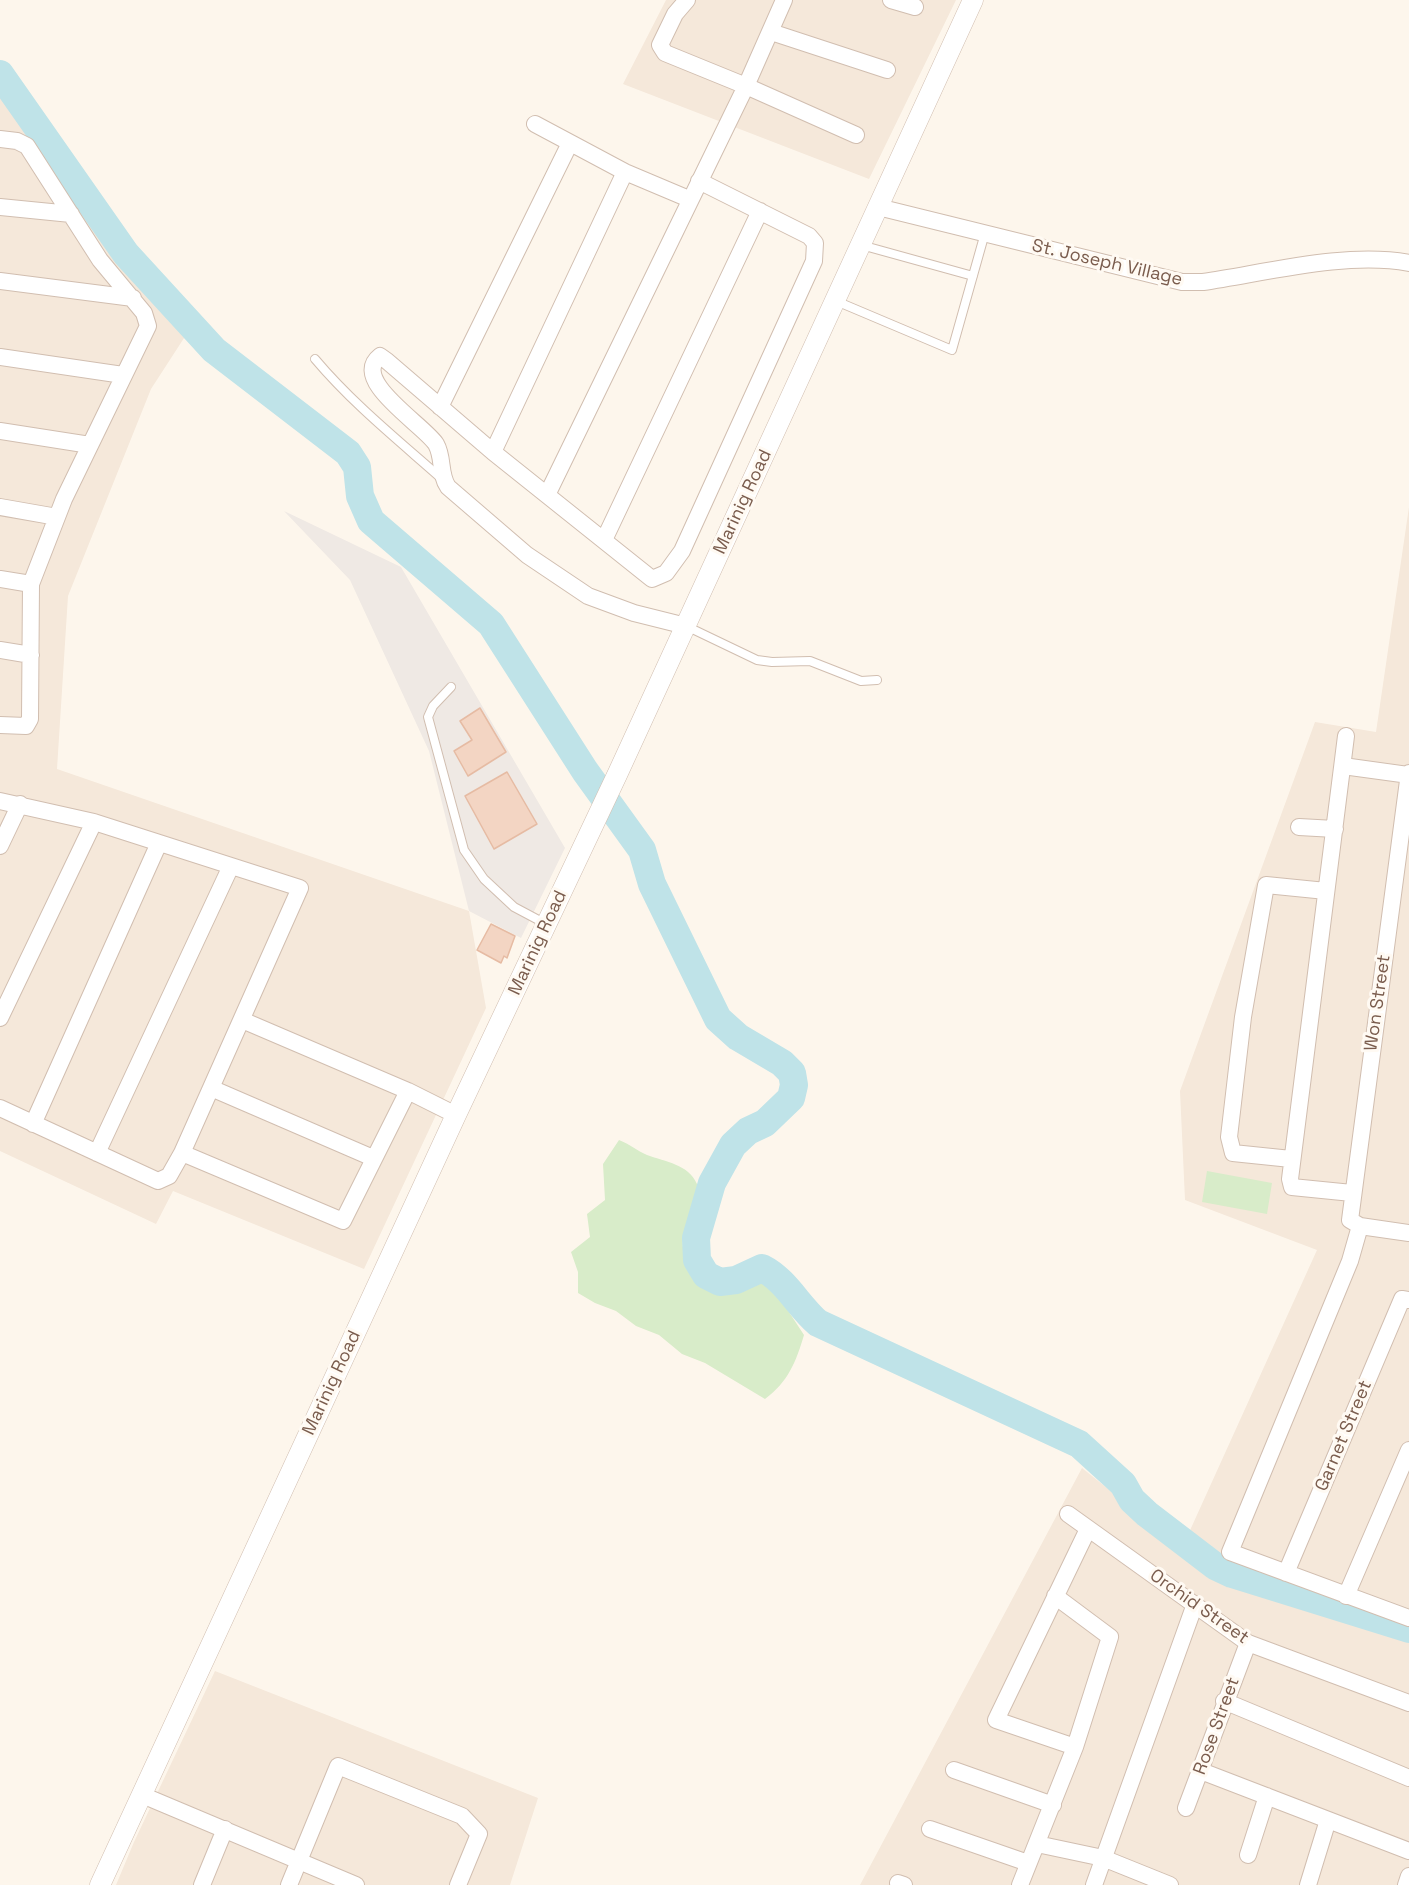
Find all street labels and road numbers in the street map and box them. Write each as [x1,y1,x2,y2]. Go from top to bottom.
street label: St. Joseph Village [1030,235,1184,291]
street label: Marinig Road [709,446,777,558]
street label: Marinig Road [504,887,572,999]
street label: Won Street [1361,953,1395,1053]
street label: Marinig Road [298,1327,366,1439]
street label: Garnet Street [1311,1377,1377,1495]
street label: Orchid Street [1145,1565,1253,1649]
street label: Rose Street [1189,1674,1245,1778]

